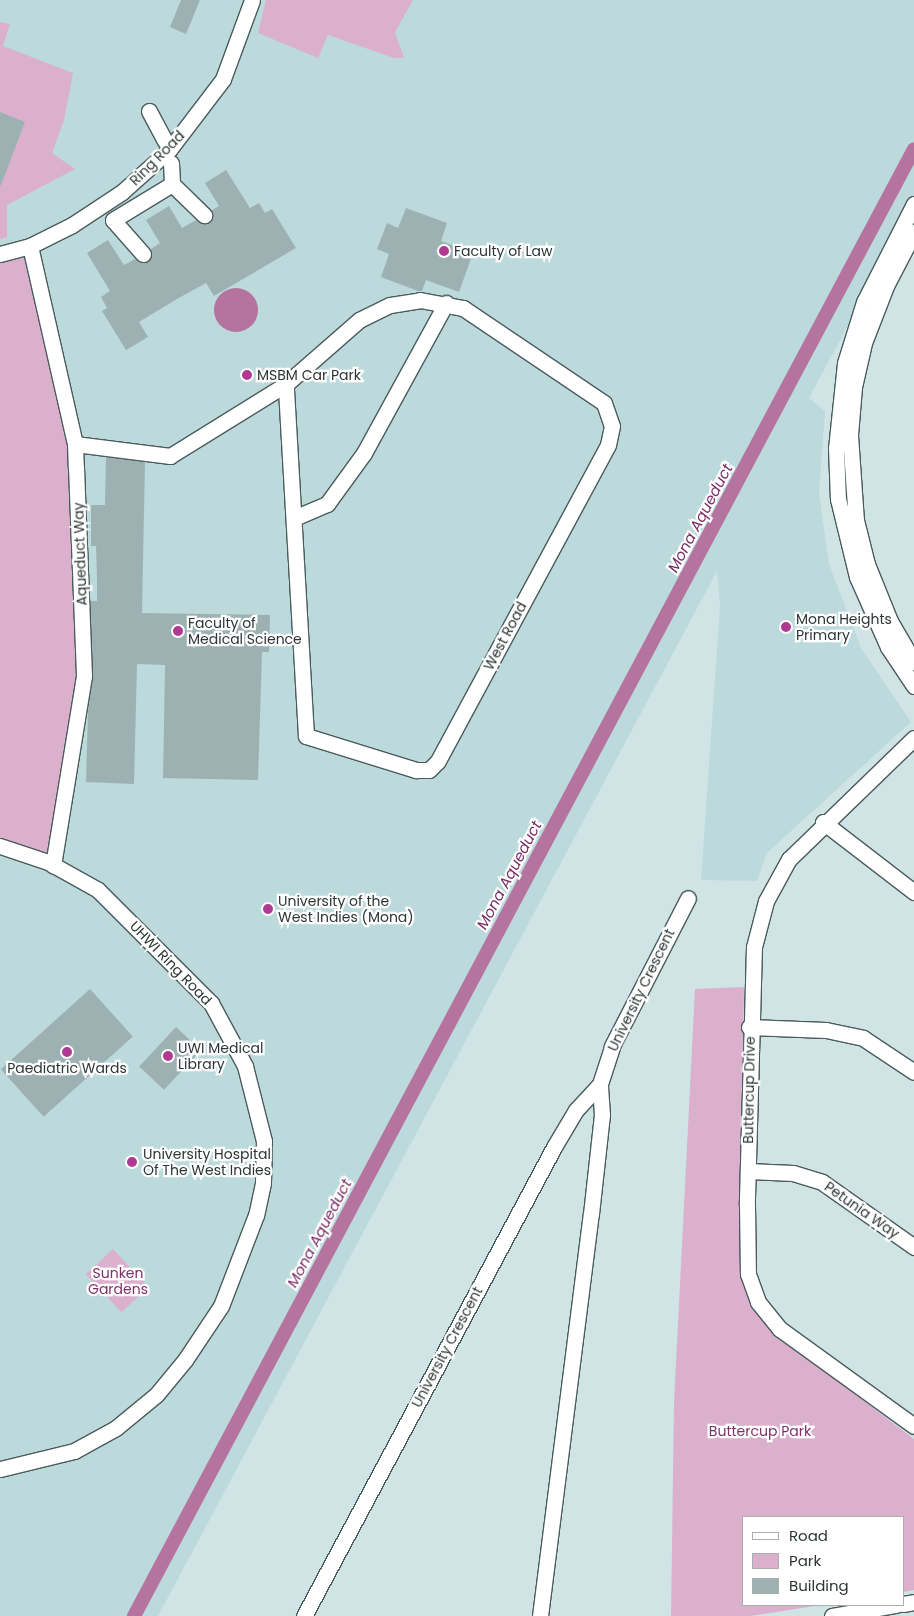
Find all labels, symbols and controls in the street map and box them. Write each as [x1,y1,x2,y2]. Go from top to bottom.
street label: Ring Road [126,127,188,189]
place label: Faculty of Law [454,243,552,259]
marker: Faculty of Law [438,245,450,257]
place label: MSBM Car Park [257,367,361,383]
marker: MSBM Car Park [241,369,253,381]
water label: Mona Aqueduct [664,461,736,575]
street label: Aqueduct Way [70,502,90,606]
street label: West Road [480,599,530,673]
place label: Mona Heights Primary [796,611,892,644]
place label: Faculty of Medical Science [188,615,302,648]
marker: Mona Heights Primary [780,621,792,633]
marker: Faculty of Medical Science [172,625,184,637]
water label: Mona Aqueduct [473,818,545,932]
place label: University of the West Indies (Mona) [278,893,414,926]
marker: University of the West Indies (Mona) [262,903,274,915]
street label: UHWI Ring Road [127,917,215,1009]
street label: University Crescent [604,926,678,1054]
street label: Buttercup Drive [740,1036,758,1144]
place label: UWI Medical Library [178,1040,263,1072]
marker: Paediatric Wards [61,1046,73,1058]
marker: UWI Medical Library [162,1050,174,1062]
place label: Paediatric Wards [7,1060,127,1076]
place label: University Hospital Of The West Indies [143,1146,271,1178]
marker: University Hospital Of The West Indies [125,1155,139,1169]
water label: Mona Aqueduct [283,1176,355,1290]
street label: Petunia Way [821,1178,903,1242]
park label: Sunken Gardens [88,1265,148,1298]
street label: University Crescent [408,1284,486,1410]
park label: Buttercup Park [709,1423,811,1439]
legend [742,1516,904,1606]
text: Road [789,1525,828,1546]
text: Park [789,1550,821,1571]
text: Building [789,1575,849,1596]

